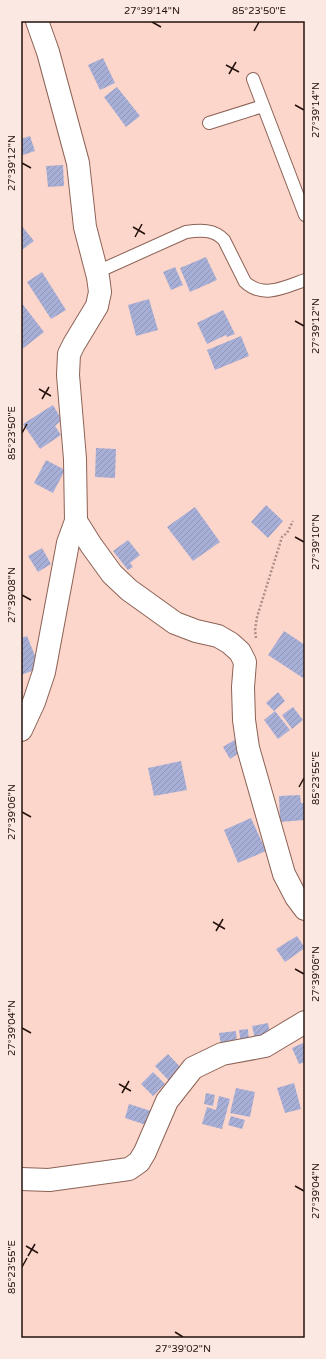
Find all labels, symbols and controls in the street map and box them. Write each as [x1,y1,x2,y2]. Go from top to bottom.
text: 27°39'14"N [124,5,180,17]
text: 85°23'50"E [232,5,286,17]
text: 27°39'14"N [310,82,322,138]
text: 27°39'12"N [6,135,18,191]
text: 27°39'12"N [310,298,322,354]
text: 85°23'50"E [6,406,18,460]
text: 27°39'10"N [310,514,322,570]
text: 27°39'08"N [6,567,18,623]
text: 85°23'55"E [310,751,322,805]
text: 27°39'06"N [6,784,18,840]
text: 27°39'06"N [310,946,322,1002]
text: 27°39'04"N [6,1000,18,1056]
text: 27°39'04"N [310,1163,322,1219]
text: 85°23'55"E [6,1240,18,1294]
text: 27°39'02"N [155,1343,211,1355]

